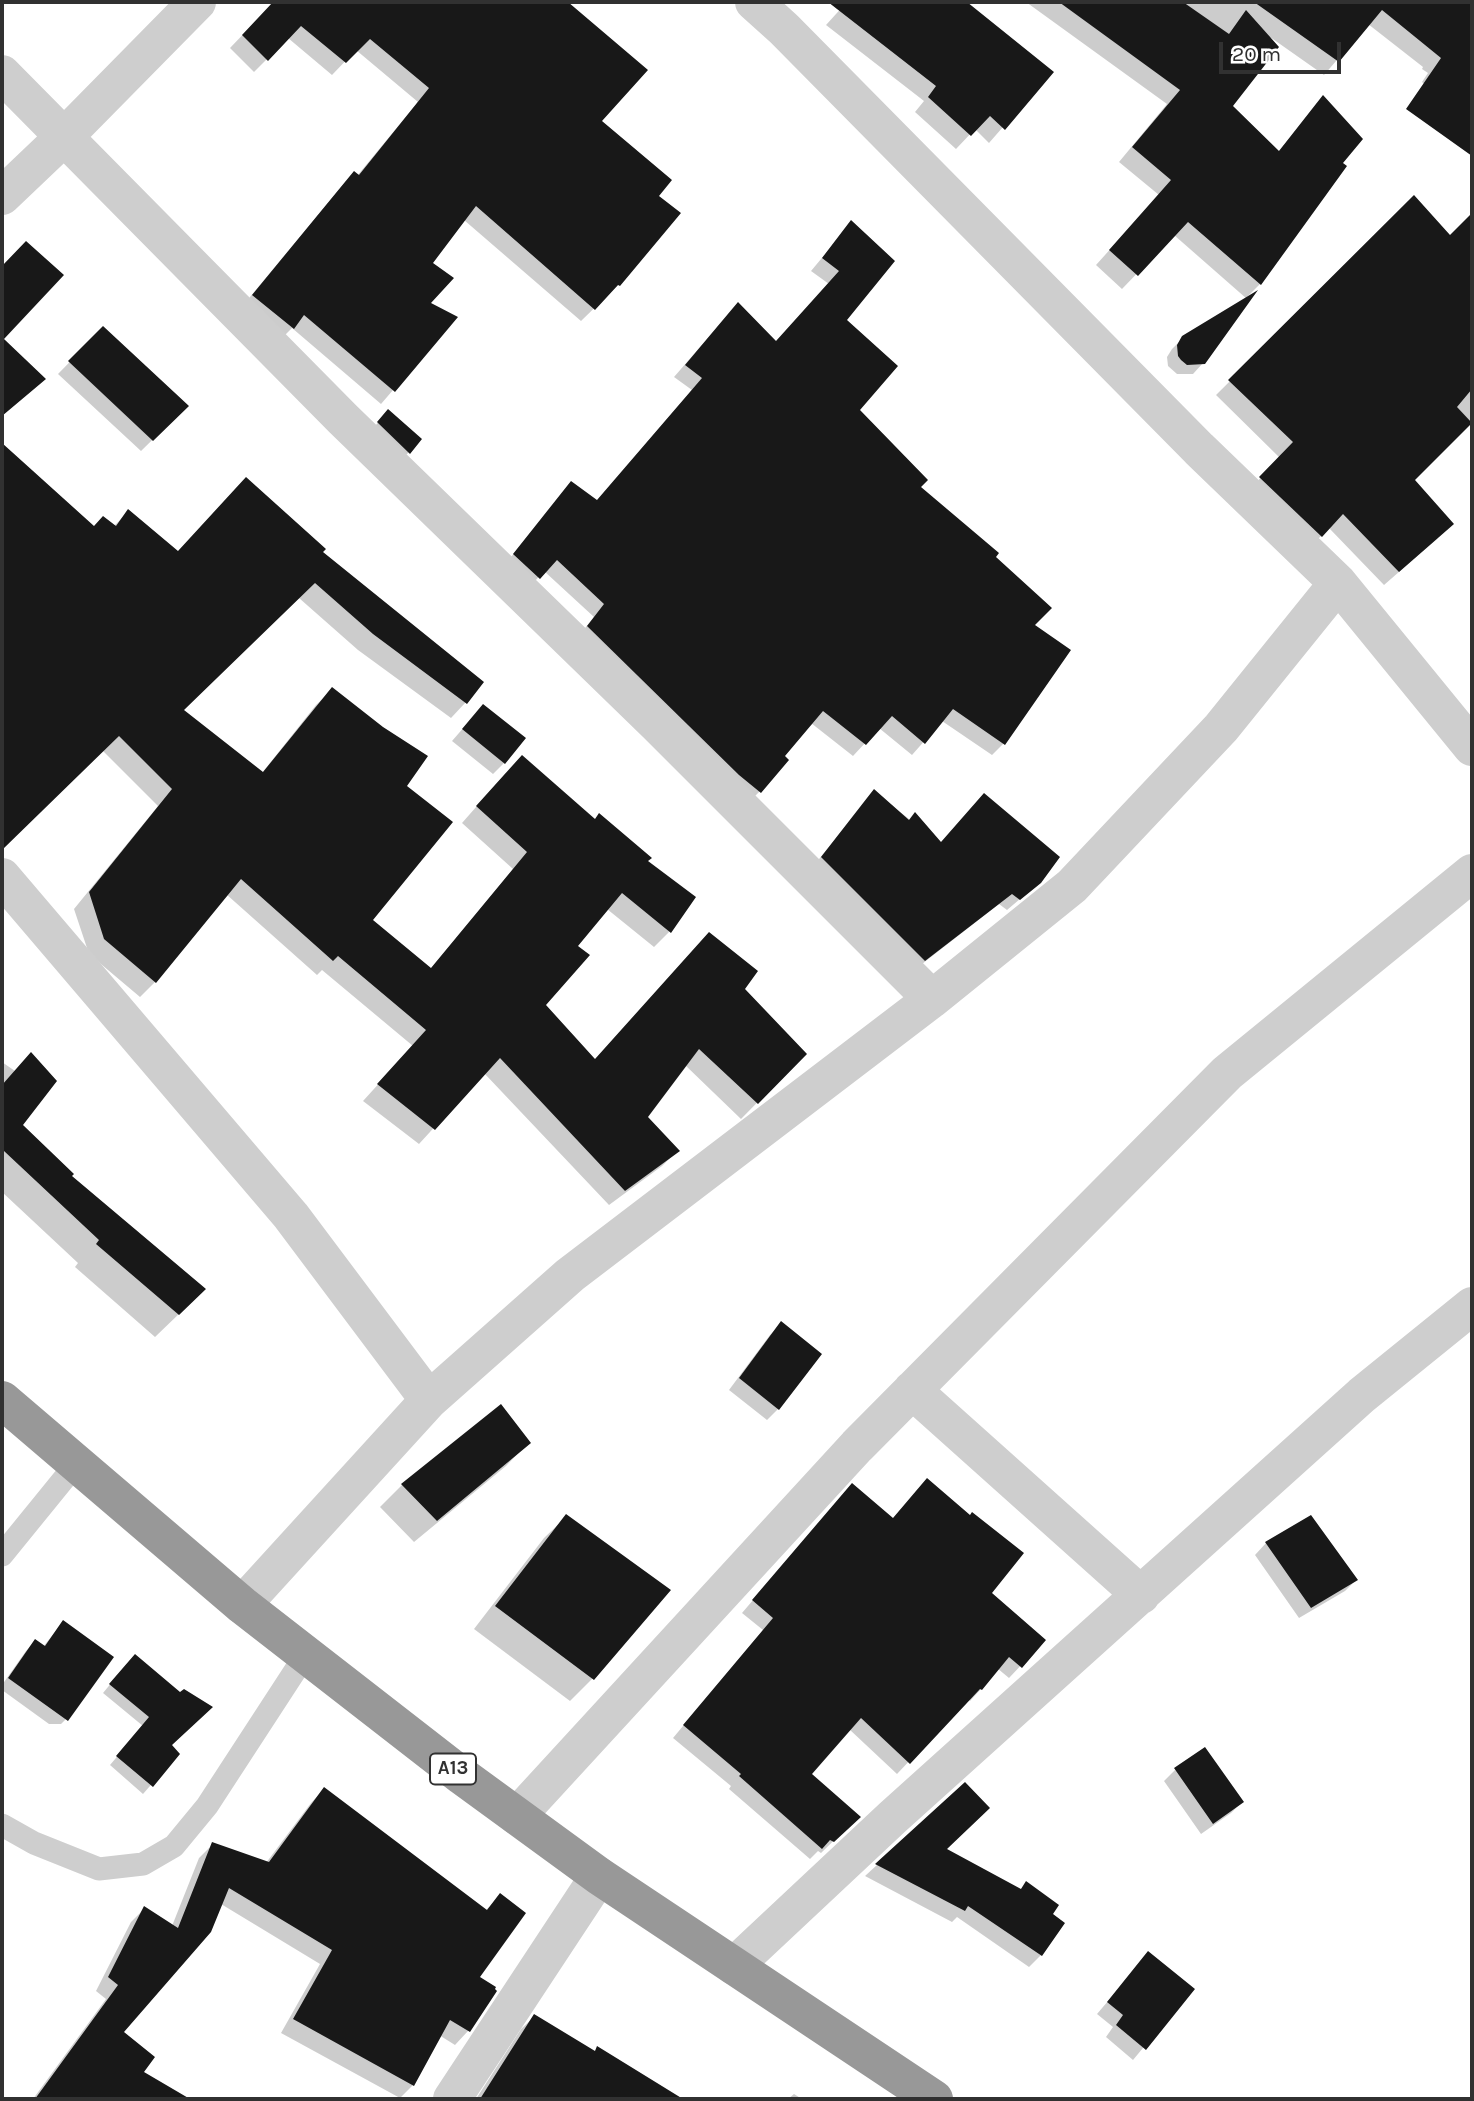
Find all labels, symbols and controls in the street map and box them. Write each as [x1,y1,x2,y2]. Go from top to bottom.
scale bar [1222,28,1344,72]
text: 20 m [1232,42,1281,66]
road number: A13 [430,1754,476,1784]

